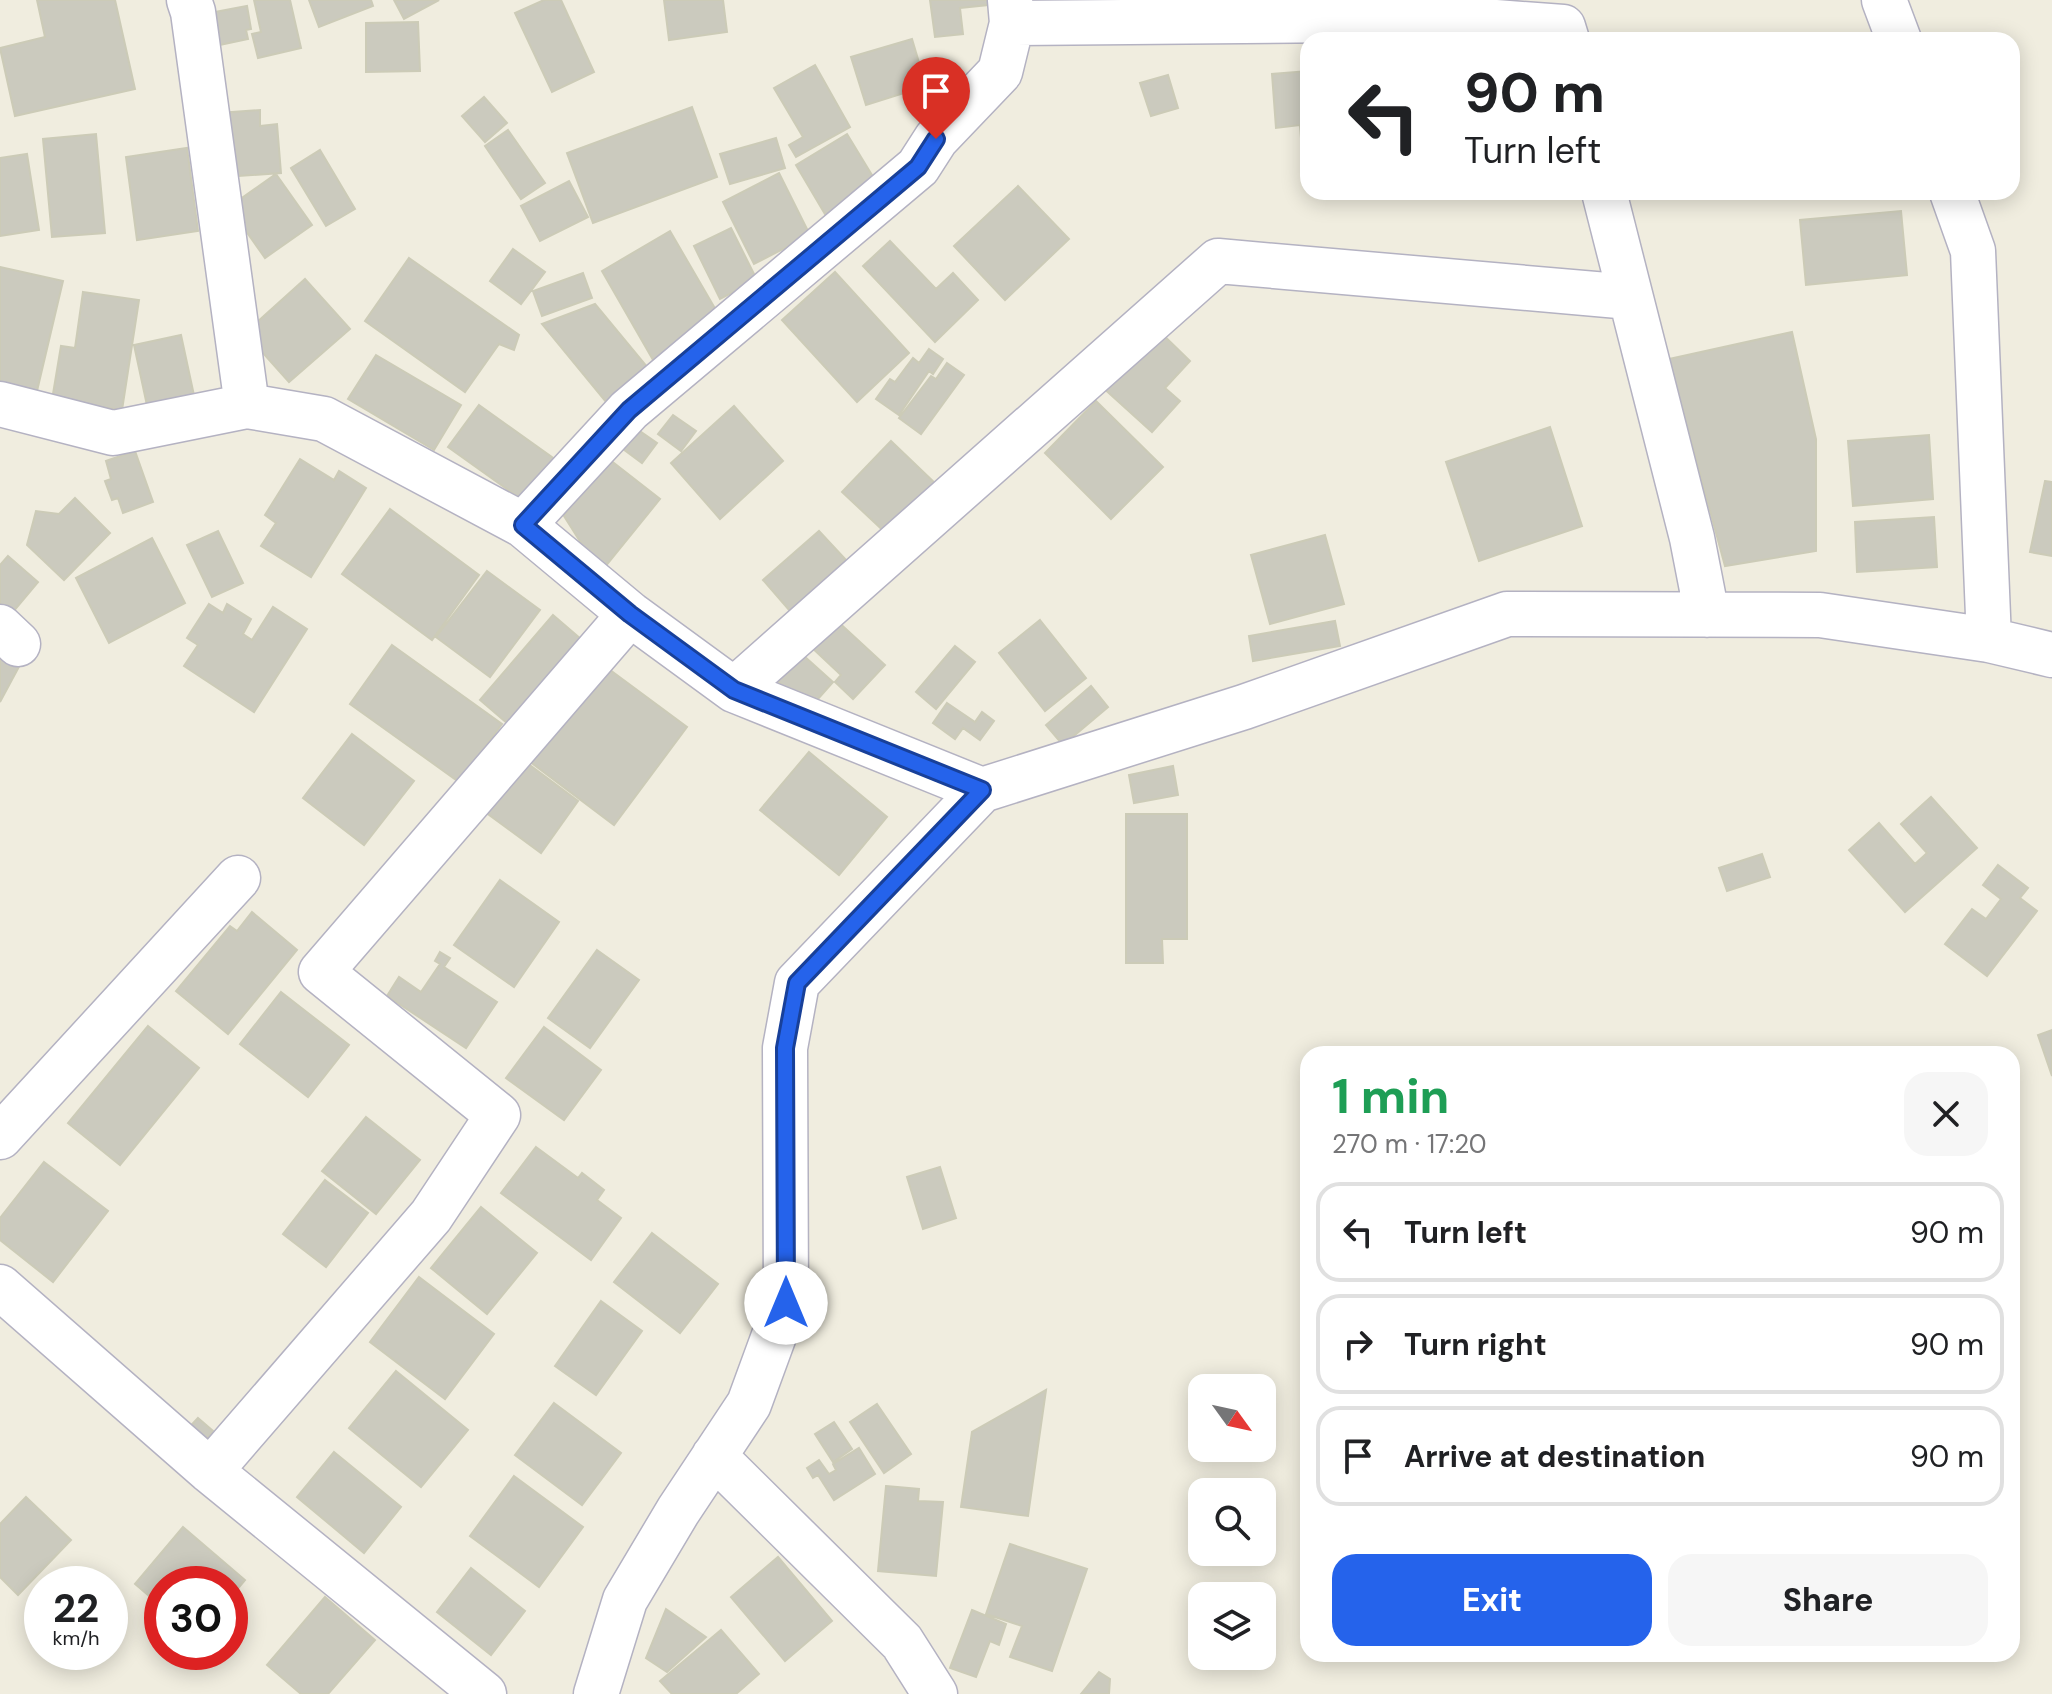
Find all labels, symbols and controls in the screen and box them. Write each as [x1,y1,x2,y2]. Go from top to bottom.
text: 90 m [1464,56,1605,129]
pin [902,57,970,139]
icon: left [1332,64,1436,168]
icon: arrive [914,69,958,113]
text: Turn left [1464,127,1601,174]
text: 1 min [1332,1065,1449,1128]
button: close [1904,1072,1988,1156]
text: 270 m · 17:20 [1332,1127,1487,1161]
icon: left [1336,1210,1380,1254]
text: Turn left [1404,1213,1527,1252]
text: 90 m [1910,1213,1984,1252]
position arrow [744,1261,828,1345]
icon: right [1336,1322,1380,1366]
text: Turn right [1404,1325,1547,1364]
text: 90 m [1910,1325,1984,1364]
north arrow [1188,1374,1276,1462]
map controls [1188,1374,1276,1670]
icon: arrive [1336,1434,1380,1478]
text: Arrive at destination [1404,1437,1705,1476]
text: 90 m [1910,1437,1984,1476]
button: search [1188,1478,1276,1566]
button: Exit [1332,1554,1652,1646]
button: Share [1668,1554,1988,1646]
speed limit sign: 30 [144,1566,248,1670]
text: 22 [53,1582,99,1634]
button: layers [1188,1582,1276,1670]
text: km/h [52,1625,100,1651]

